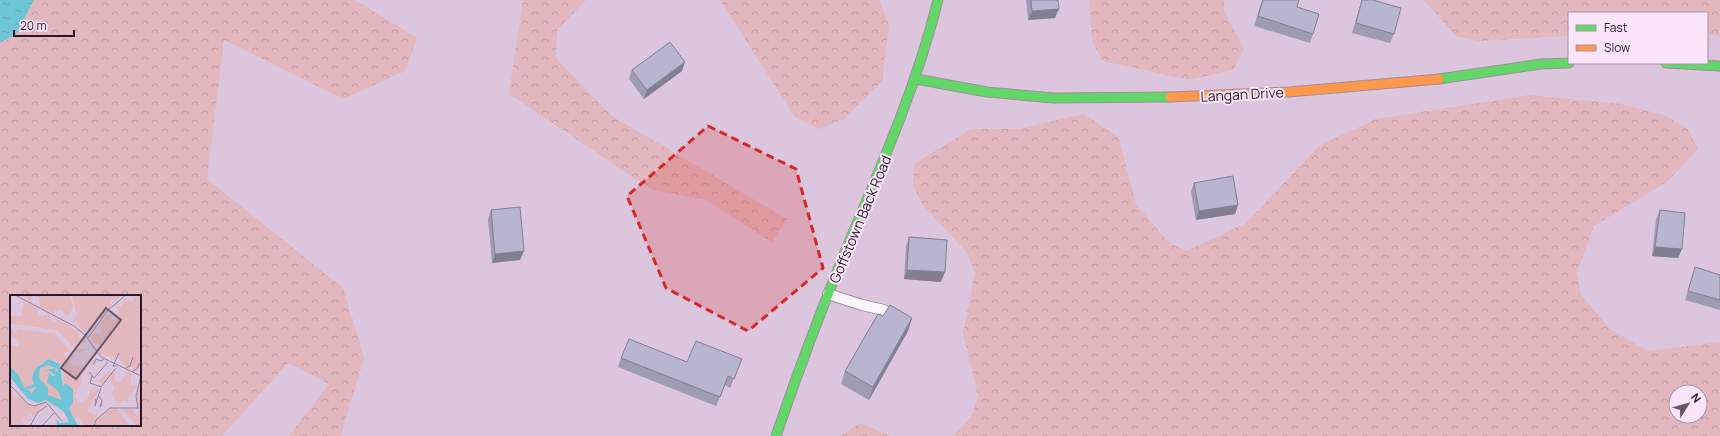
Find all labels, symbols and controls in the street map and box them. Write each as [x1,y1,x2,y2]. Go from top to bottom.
scale bar [14,12,74,38]
legend [1568,12,1708,64]
text: 20 m [20,17,47,34]
text: Fast [1604,19,1628,36]
text: Slow [1604,39,1630,56]
street label: Langan Drive [1200,82,1284,106]
street label: Goffstown Back Road [824,152,896,286]
inset map [10,295,141,426]
north arrow [1668,384,1708,424]
text: N [1688,390,1705,405]

